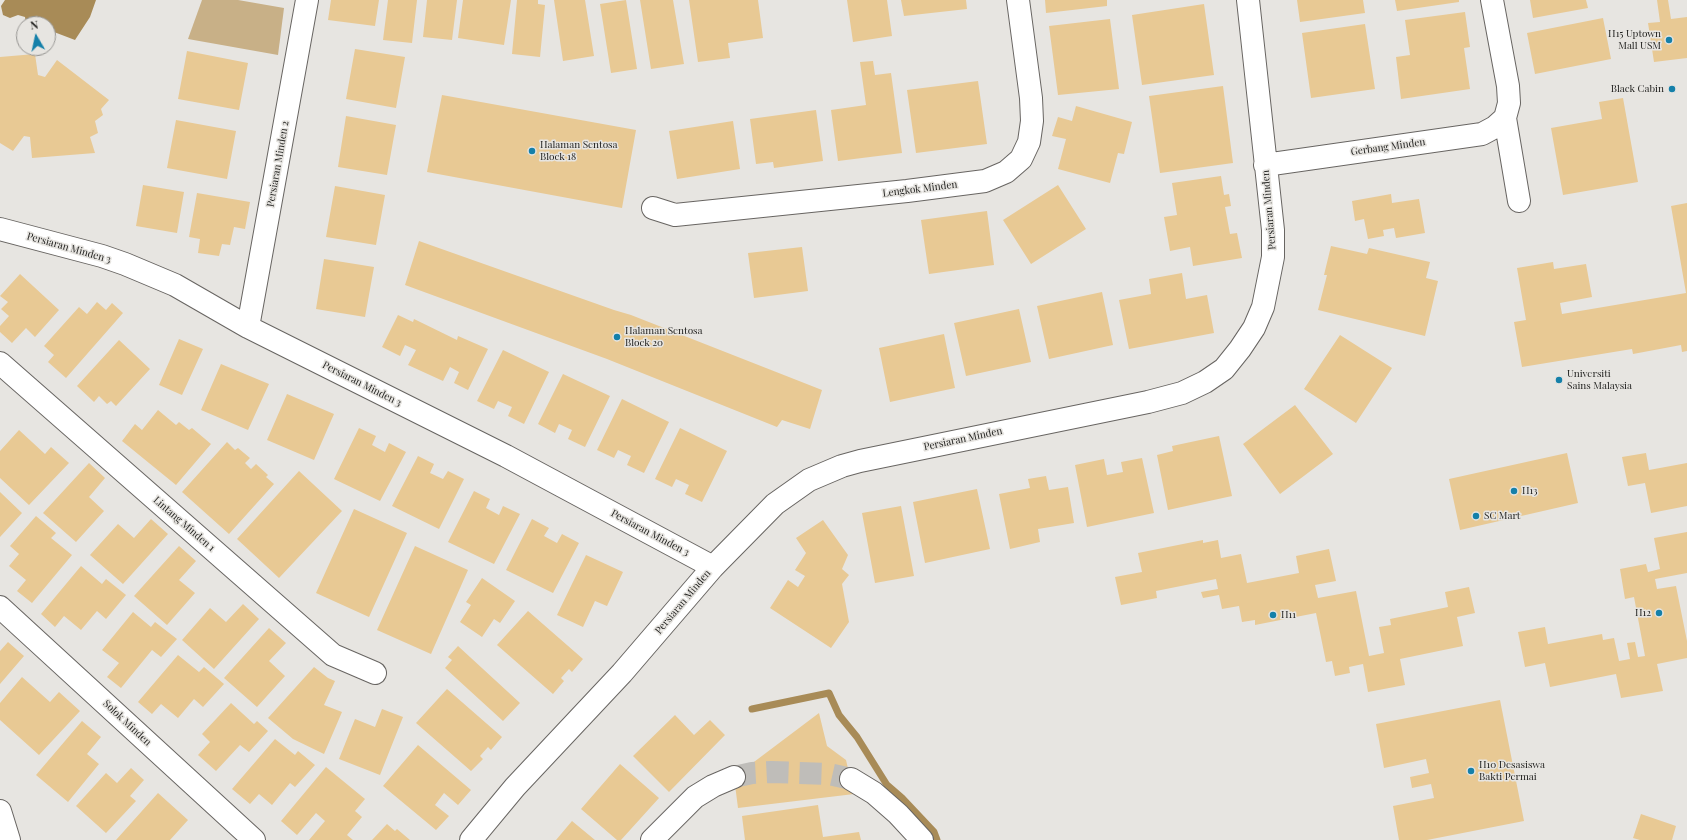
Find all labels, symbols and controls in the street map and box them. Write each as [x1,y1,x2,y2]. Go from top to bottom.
north arrow [16,16,56,56]
text: N [29,17,39,33]
place label: H15 Uptown Mall USM [1608,28,1661,52]
marker: H15 Uptown Mall USM [1664,35,1674,45]
place label: Black Cabin [1611,83,1664,95]
marker: Black Cabin [1667,84,1677,94]
street label: Persiaran Minden 2 [265,120,291,208]
street label: Gerbang Minden [1350,136,1426,158]
place label: Halaman Sentosa Block 18 [540,139,618,162]
marker: Halaman Sentosa Block 18 [527,146,537,156]
street label: Persiaran Minden [1260,170,1278,250]
street label: Lengkok Minden [882,178,958,200]
street label: Persiaran Minden 3 [26,230,112,266]
place label: Halaman Sentosa Block 20 [625,325,703,348]
marker: Halaman Sentosa Block 20 [612,332,622,342]
street label: Persiaran Minden 3 [321,359,403,409]
place label: Universiti Sains Malaysia [1567,368,1632,392]
marker: Universiti Sains Malaysia [1554,375,1564,385]
street label: Persiaran Minden [923,425,1003,453]
place label: H13 [1522,485,1538,497]
marker: H13 [1509,486,1519,496]
street label: Lintang Minden 1 [151,494,217,554]
street label: Persiaran Minden 3 [609,507,691,559]
place label: SC Mart [1484,510,1520,522]
marker: SC Mart [1471,511,1481,521]
street label: Persiaran Minden [653,568,713,636]
place label: H12 [1635,607,1651,619]
marker: H12 [1654,608,1664,618]
place label: H11 [1281,609,1296,621]
marker: H11 [1268,610,1278,620]
street label: Solok Minden [100,698,154,748]
place label: H10 Desasiswa Bakti Permai [1479,759,1545,782]
marker: H10 Desasiswa Bakti Permai [1466,766,1476,776]

